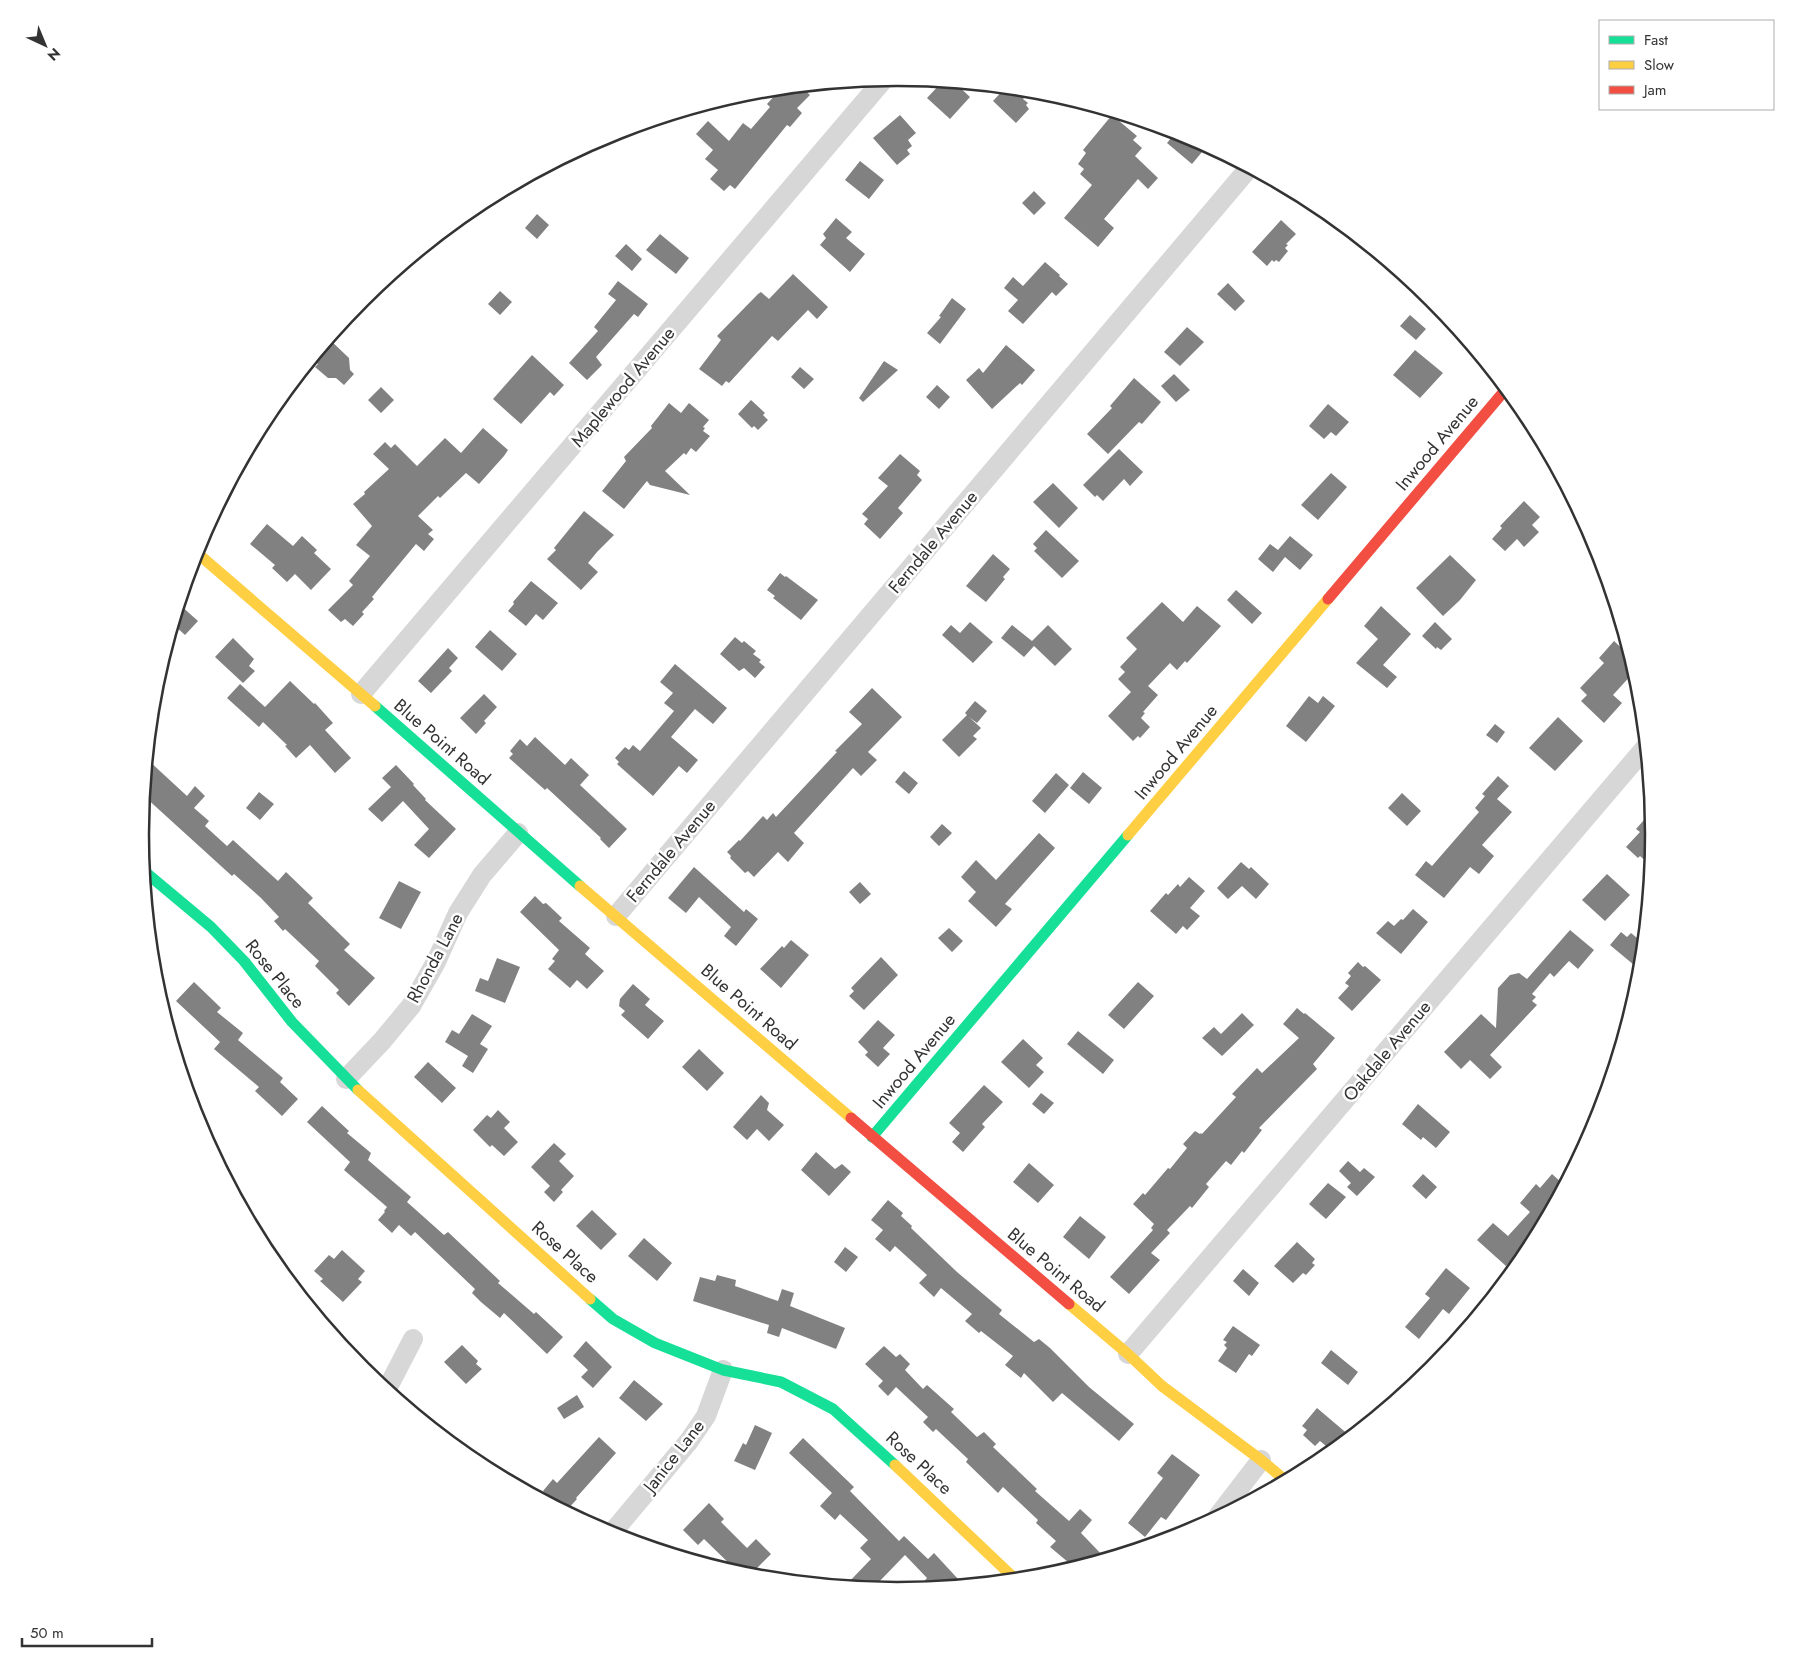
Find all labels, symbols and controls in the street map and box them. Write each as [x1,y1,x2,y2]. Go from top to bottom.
north arrow [20,20,70,70]
legend [1599,20,1774,110]
text: Fast [1644,29,1668,51]
text: N [43,43,65,65]
text: Slow [1644,54,1675,76]
text: Jam [1642,79,1667,101]
street label: Maplewood Avenue [565,321,681,453]
street label: Inwood Avenue [1389,390,1485,496]
street label: Ferndale Avenue [882,485,984,599]
street label: Blue Point Road [388,693,496,791]
street label: Inwood Avenue [1128,699,1224,805]
street label: Ferndale Avenue [620,794,722,908]
street label: Rhonda Lane [400,908,470,1008]
street label: Rose Place [239,934,311,1014]
street label: Blue Point Road [695,958,803,1056]
street label: Oakdale Avenue [1337,995,1437,1107]
street label: Inwood Avenue [866,1008,962,1114]
street label: Rose Place [526,1215,604,1289]
street label: Blue Point Road [1002,1221,1110,1319]
street label: Janice Lane [636,1414,711,1499]
street label: Rose Place [880,1425,958,1501]
scale bar [22,1616,152,1648]
text: 50 m [30,1622,64,1644]

